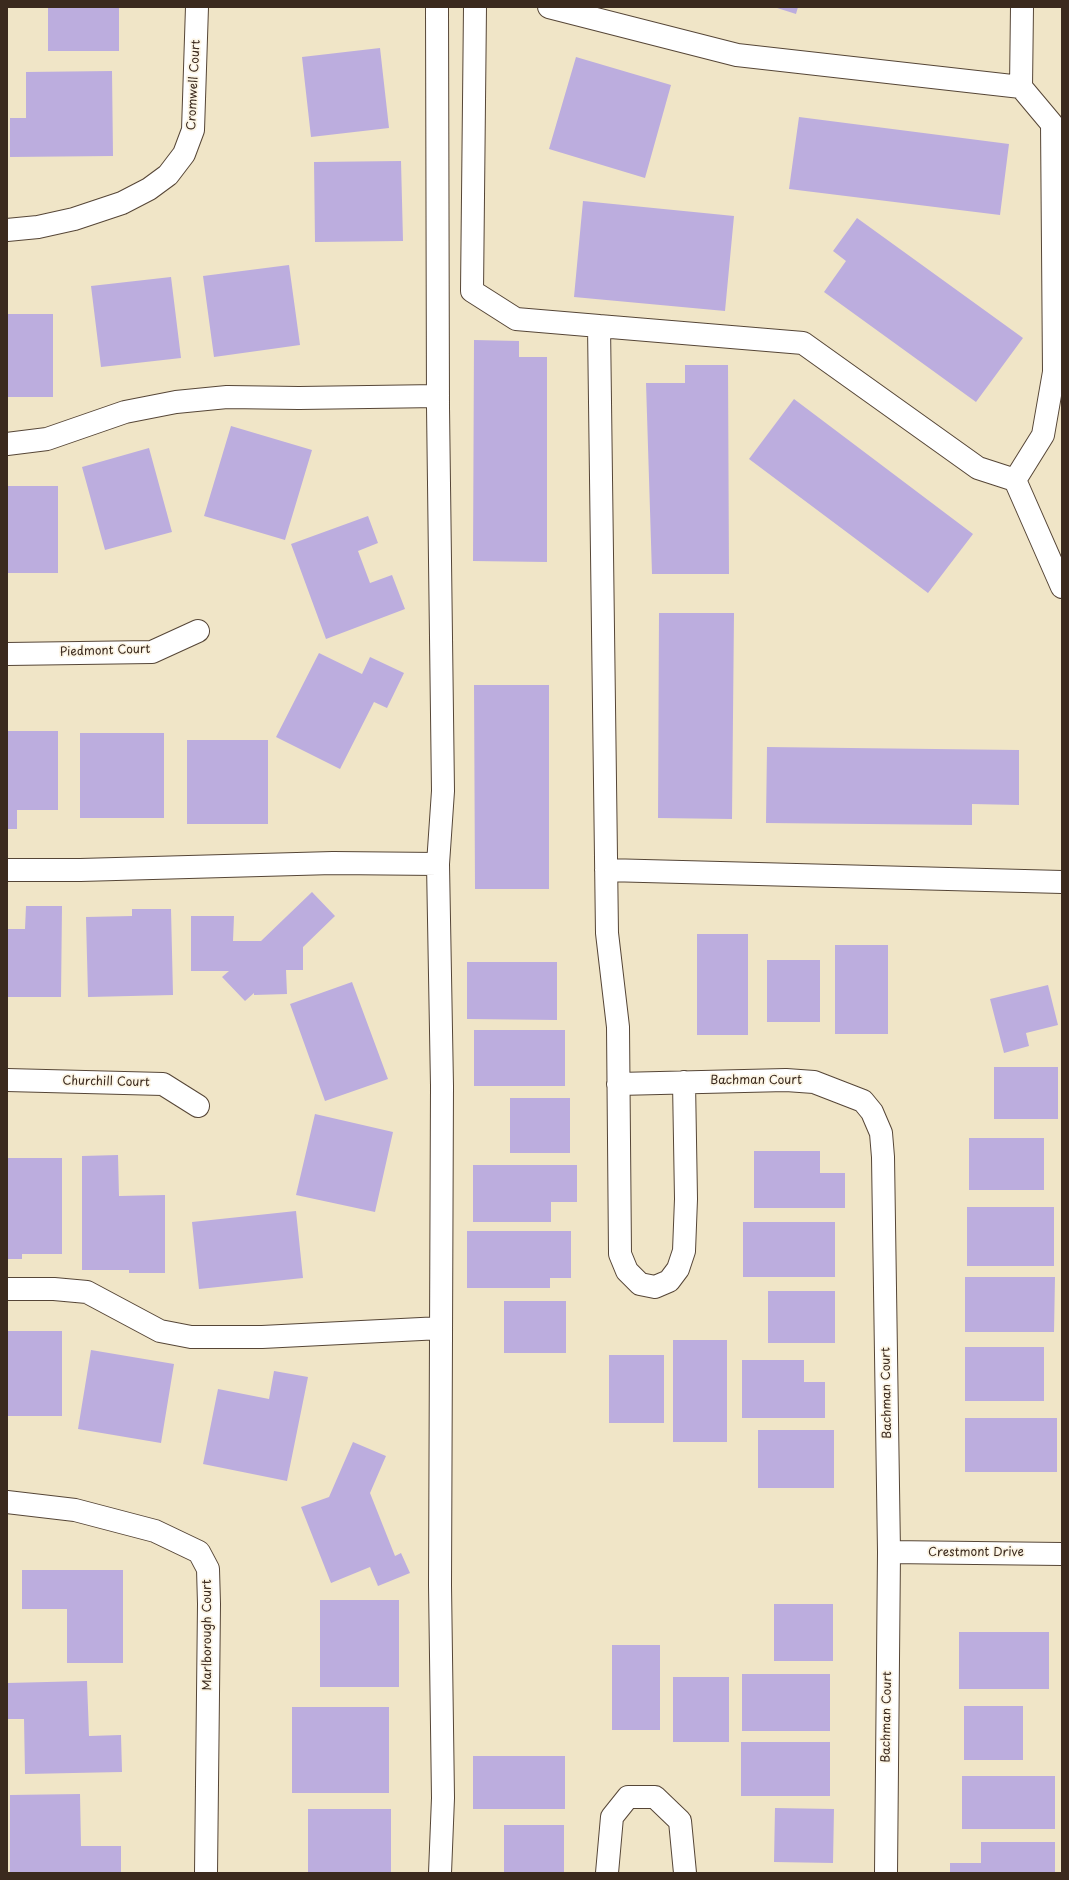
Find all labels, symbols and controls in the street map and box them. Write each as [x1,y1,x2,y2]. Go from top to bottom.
street label: Cromwell Court [184,39,204,131]
street label: Piedmont Court [59,642,151,660]
street label: Churchill Court [62,1074,150,1090]
street label: Bachman Court [710,1074,802,1088]
street label: Bachman Court [879,1347,895,1439]
street label: Crestmont Drive [928,1546,1024,1560]
street label: Marlborough Court [201,1579,215,1691]
street label: Bachman Court [879,1671,895,1763]

